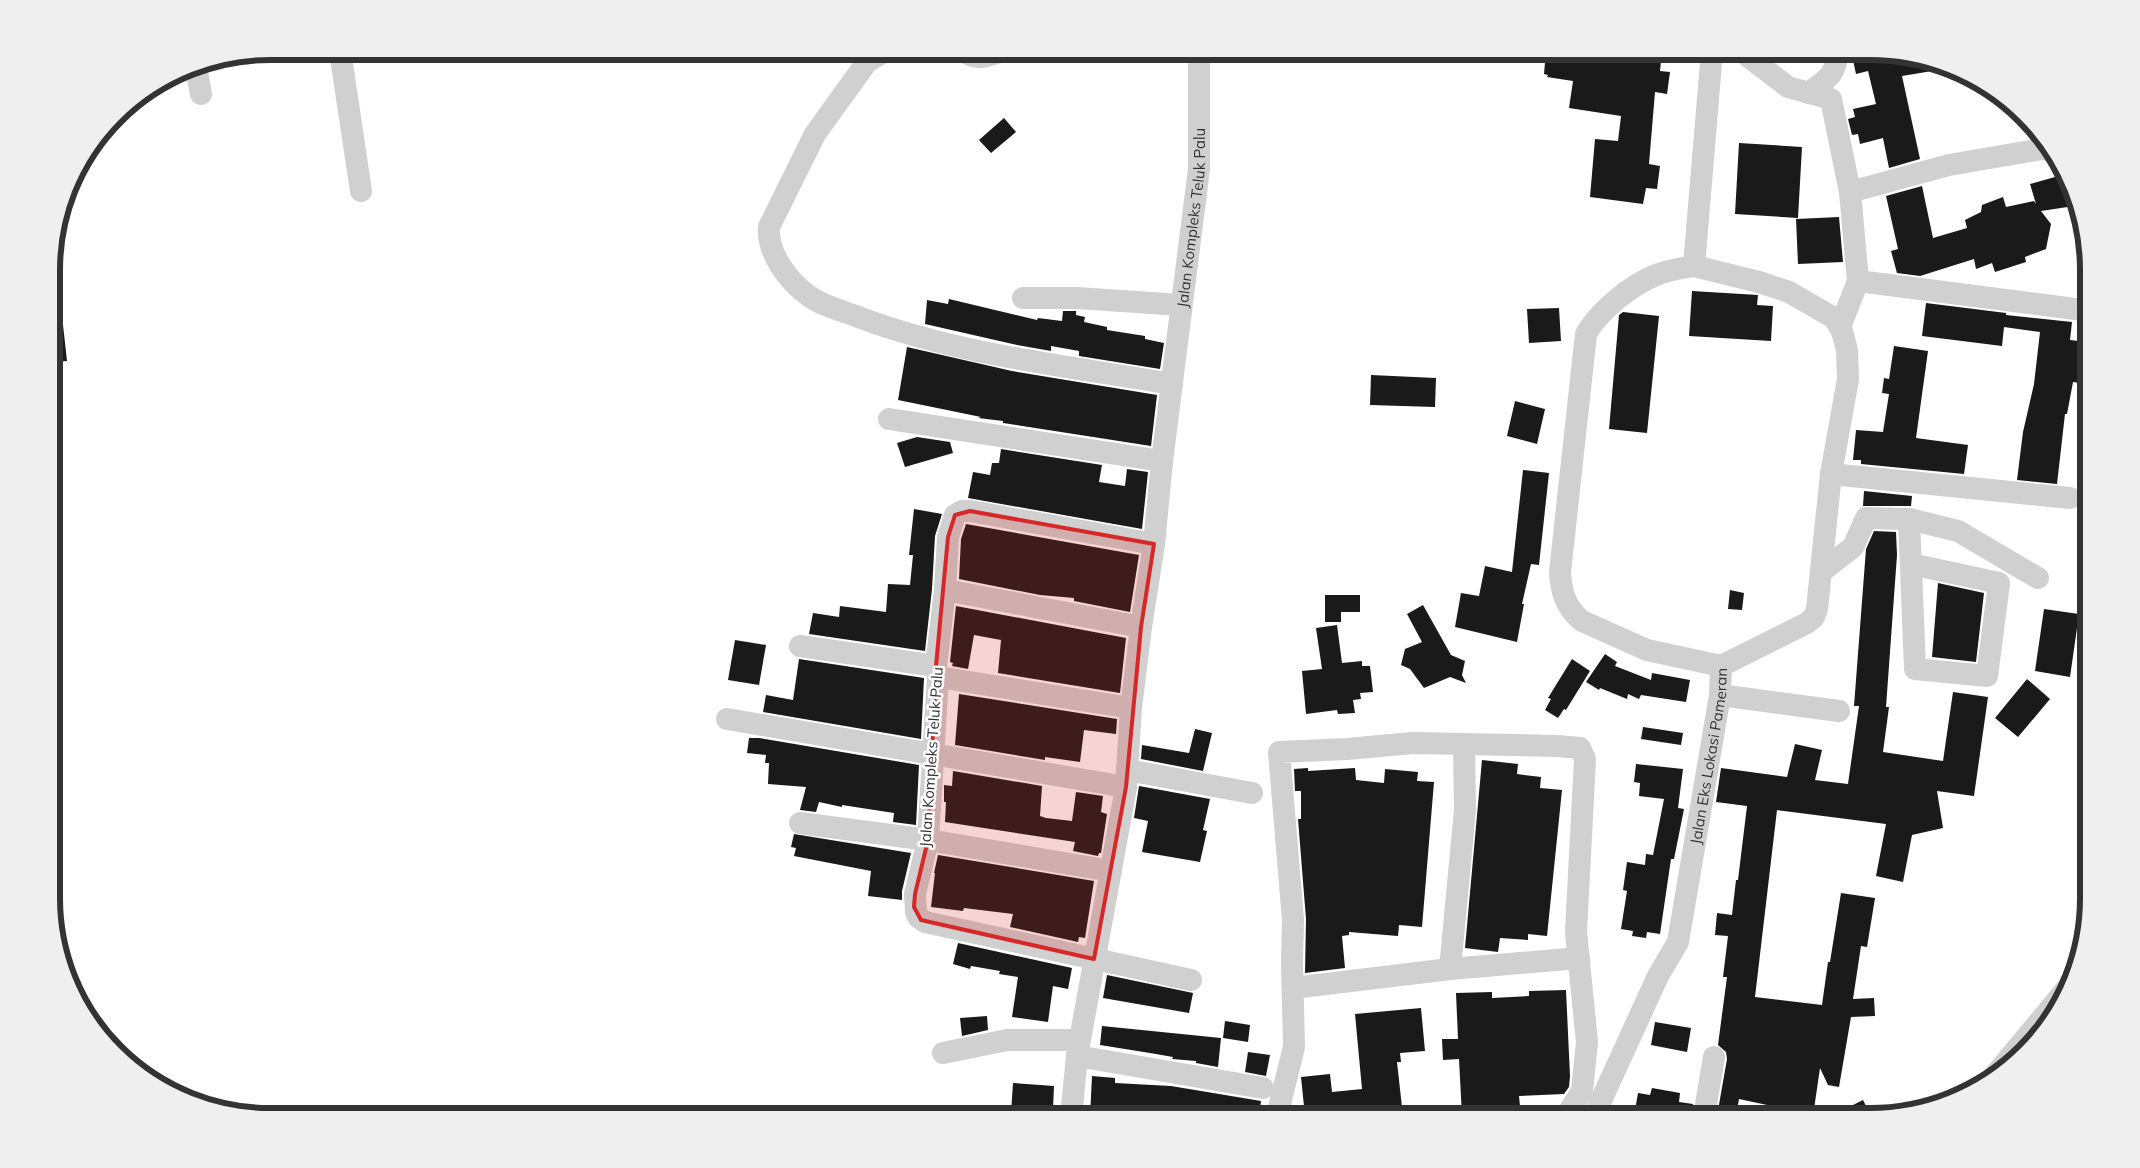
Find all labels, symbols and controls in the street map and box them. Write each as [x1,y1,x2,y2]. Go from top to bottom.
street label: Jalan Kompleks Teluk Palu [1172,128,1209,309]
street label: Jalan Kompleks Teluk Palu [915,666,947,848]
street label: Jalan Eks Lokasi Pameran [1685,667,1730,846]

